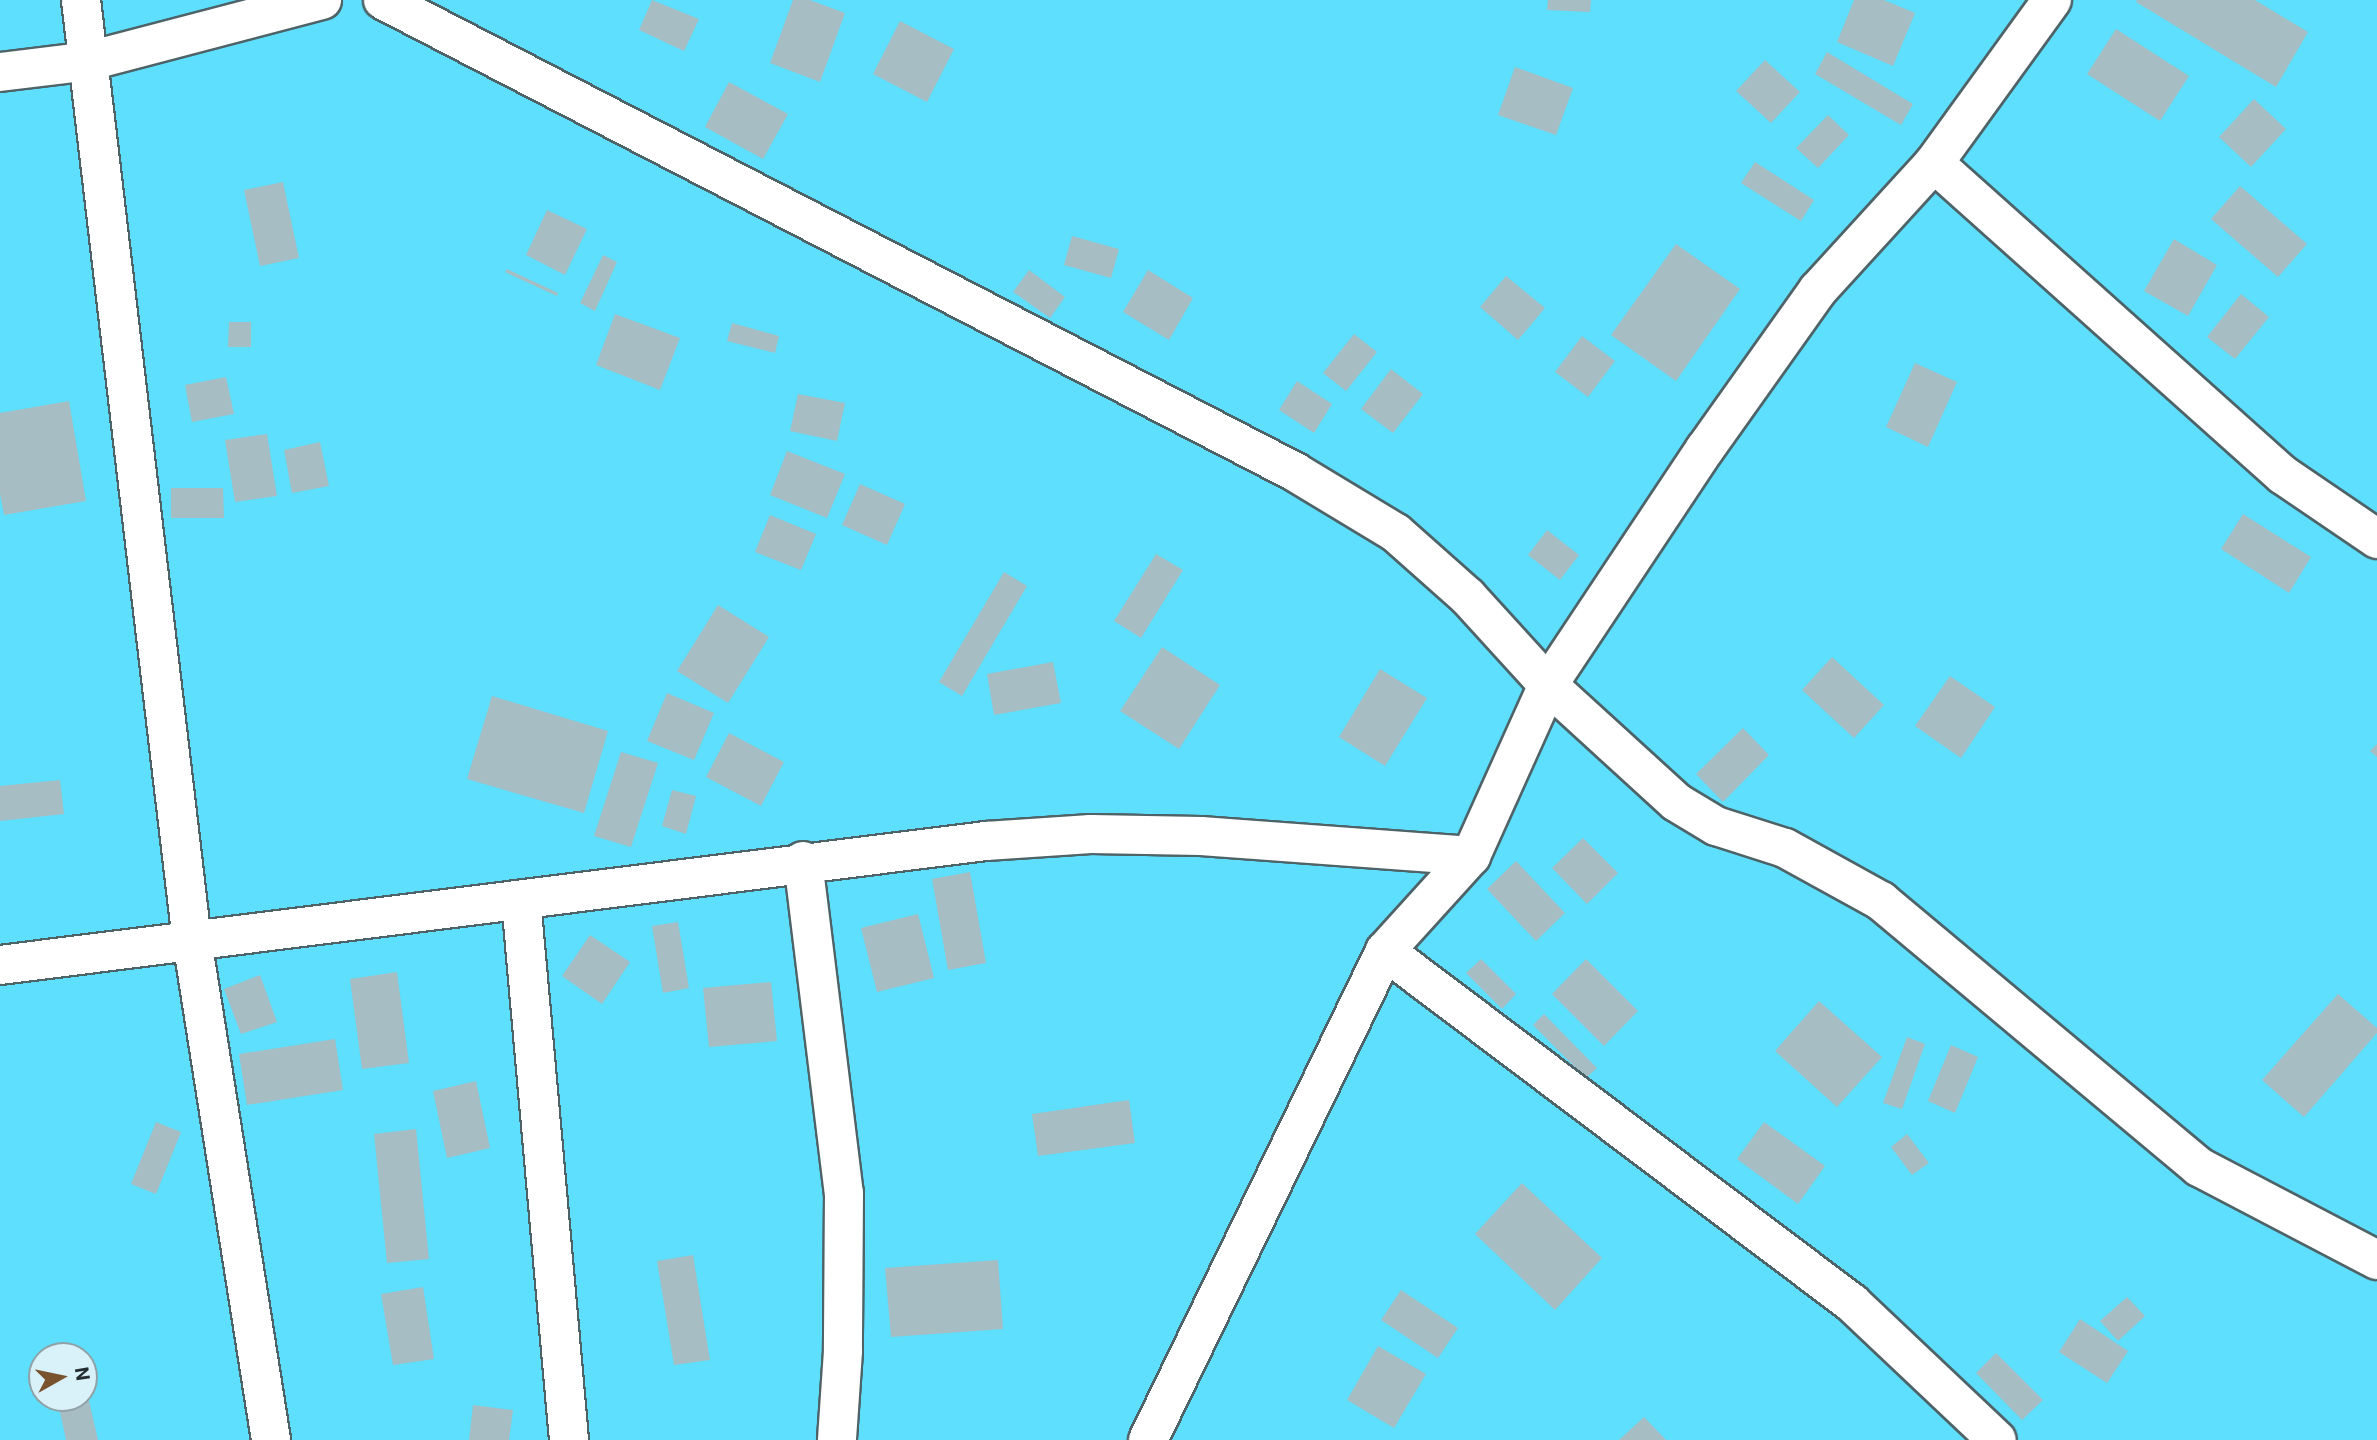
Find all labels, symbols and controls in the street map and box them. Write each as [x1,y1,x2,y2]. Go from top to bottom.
north arrow [28,1342,98,1412]
text: N [70,1366,95,1382]

